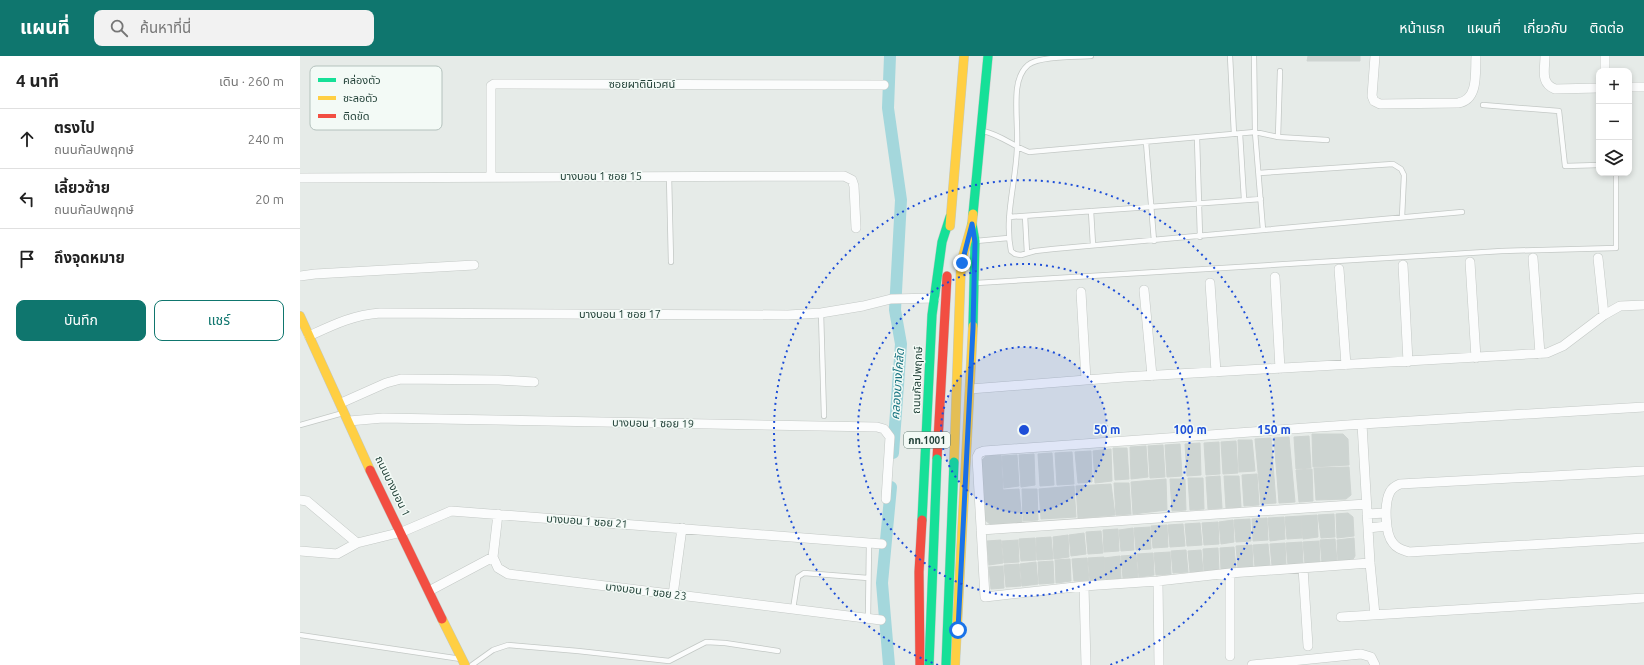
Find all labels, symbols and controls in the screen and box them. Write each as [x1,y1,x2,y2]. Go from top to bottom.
search box [94,10,374,46]
text: แผนที่ [20,16,70,38]
icon: search [108,17,130,39]
text: ค้นหาที่นี่ [140,19,191,36]
text: หน้าแรก [1399,20,1445,36]
text: แผนที่ [1467,20,1501,36]
text: เกี่ยวกับ [1523,20,1568,36]
text: ติดต่อ [1590,20,1624,36]
legend [310,66,442,130]
map controls [1596,68,1632,176]
button: + [1596,68,1632,104]
text: 4 นาที [16,71,59,90]
text: เดิน · 260 m [219,74,284,88]
text: คล่องตัว [343,74,381,86]
street label: ซอยผาตินิเวศน์ [609,78,675,90]
text: ชะลอตัว [343,92,378,104]
button: − [1596,104,1632,140]
text: ติดขัด [343,110,370,122]
text: ตรงไป [54,119,95,136]
icon: ahead [16,128,38,150]
text: 240 m [248,132,284,146]
button: layers [1596,140,1632,176]
text: ถนนกัลปพฤกษ์ [54,142,134,156]
street label: บางบอน 1 ซอย 15 [560,170,642,182]
text: เลี้ยวซ้าย [54,179,110,196]
icon: left [16,188,38,210]
text: 20 m [255,192,284,206]
text: ถนนกัลปพฤกษ์ [54,202,134,216]
icon: arrive [16,248,38,270]
text: ถึงจุดหมาย [54,249,125,266]
route end [953,254,971,272]
button: บันทึก [16,300,146,341]
button: แชร์ [154,300,284,341]
street label: บางบอน 1 ซอย 17 [579,308,661,320]
street label: ถนนกัลปพฤกษ์ [910,346,924,414]
water label: คลองบางโคลัด [888,347,906,420]
street label: บางบอน 1 ซอย 19 [612,416,694,430]
centre of rings [1017,423,1031,437]
text: 50 m [1094,423,1120,436]
text: 100 m [1173,423,1207,436]
text: 150 m [1257,423,1291,436]
road number: กท.1001 [904,432,950,448]
street label: ถนนบางบอน 1 [373,454,413,518]
street label: บางบอน 1 ซอย 21 [546,512,628,530]
street label: บางบอน 1 ซอย 23 [605,580,687,602]
route start [949,621,967,639]

